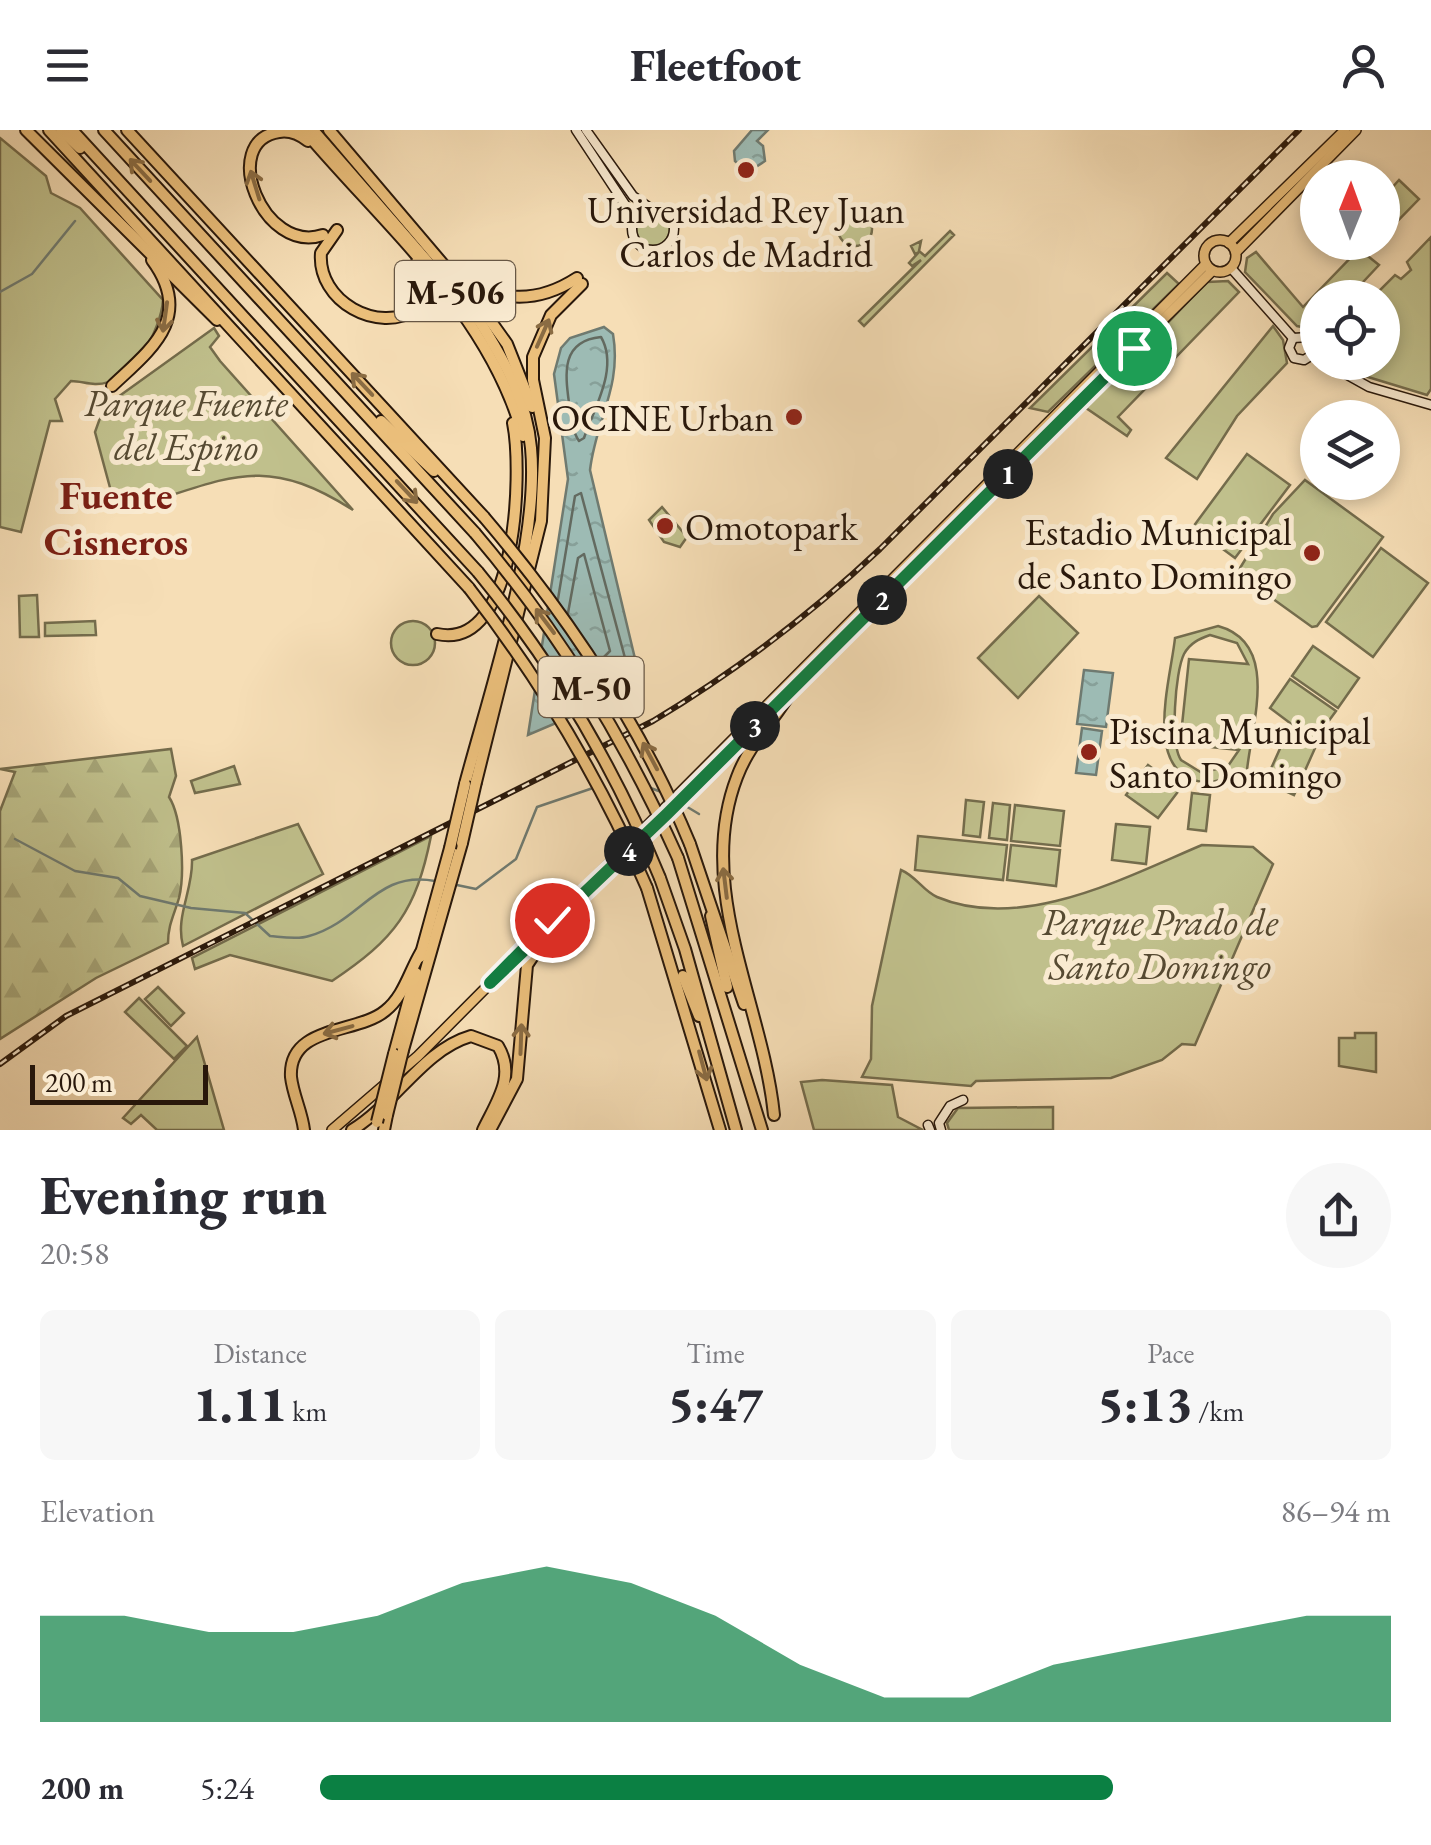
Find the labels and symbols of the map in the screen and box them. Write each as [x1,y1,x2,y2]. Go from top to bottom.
one-way arrow [129,158,152,183]
marker: Universidad Rey Juan Carlos de Madrid [735,159,757,181]
north arrow [1300,160,1400,260]
one-way arrow [245,170,263,201]
place label: Universidad Rey Juan Carlos de Madrid [587,185,905,278]
road number: M-506 [395,261,515,321]
one-way arrow [155,300,173,333]
pin [1092,306,1177,391]
one-way arrow [535,318,553,348]
one-way arrow [351,372,374,397]
park label: Parque Fuente del Espino [84,378,289,471]
place label: OCINE Urban [551,393,774,442]
marker: OCINE Urban [783,406,805,428]
pin: 1 [983,449,1033,499]
district label: Fuente Cisneros [44,469,188,567]
one-way arrow [395,480,419,504]
place label: Omotopark [685,502,859,551]
place label: Estadio Municipal de Santo Domingo [1017,507,1292,600]
marker: Omotopark [654,515,676,537]
marker: Estadio Municipal de Santo Domingo [1301,542,1323,564]
pin: 2 [857,575,907,625]
one-way arrow [535,608,556,635]
road number: M-50 [538,657,644,717]
pin: 3 [730,701,780,751]
place label: Piscina Municipal Santo Domingo [1109,706,1371,799]
one-way arrow [640,741,659,771]
marker: Piscina Municipal Santo Domingo [1078,741,1100,763]
pin: 4 [604,826,654,876]
one-way arrow [715,867,734,900]
pin [510,878,595,963]
park label: Parque Prado de Santo Domingo [1042,897,1279,990]
one-way arrow [323,1021,354,1040]
one-way arrow [512,1024,531,1056]
one-way arrow [694,1050,713,1081]
scale bar [30,1060,208,1104]

